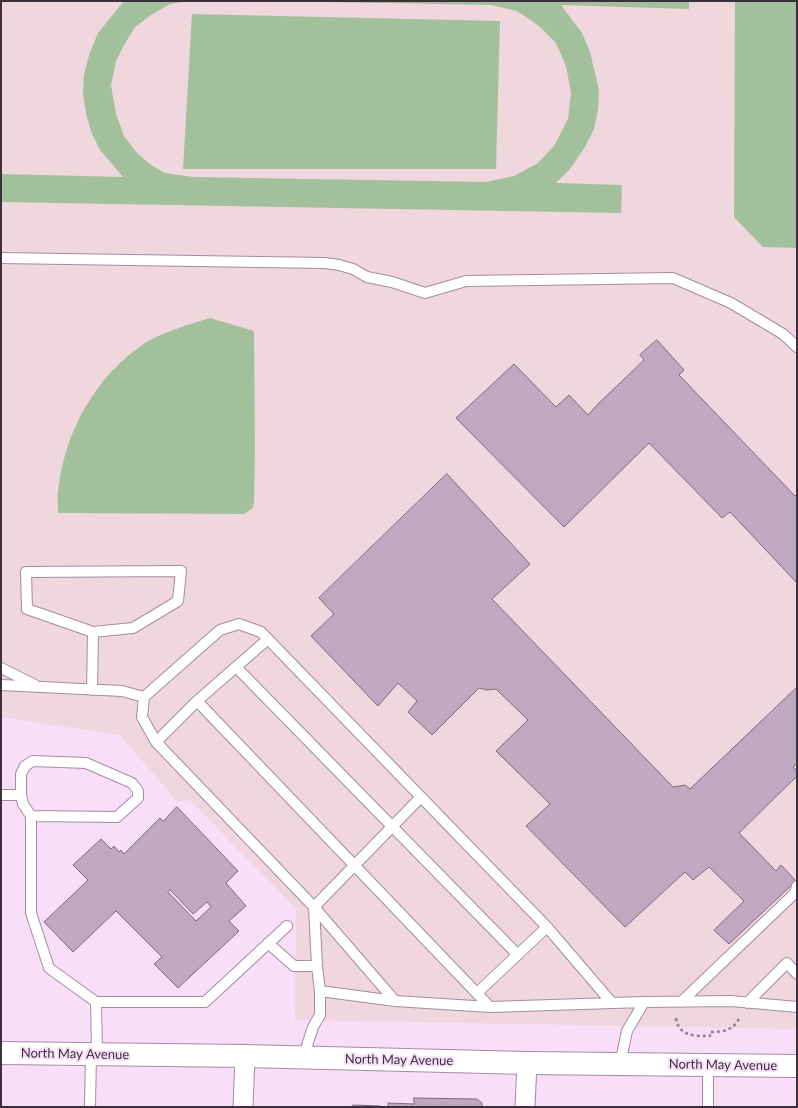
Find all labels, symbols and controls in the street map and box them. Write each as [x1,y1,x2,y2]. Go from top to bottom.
street label: North May Avenue [21,1045,129,1063]
street label: North May Avenue [345,1051,453,1069]
street label: North May Avenue [669,1056,777,1074]

